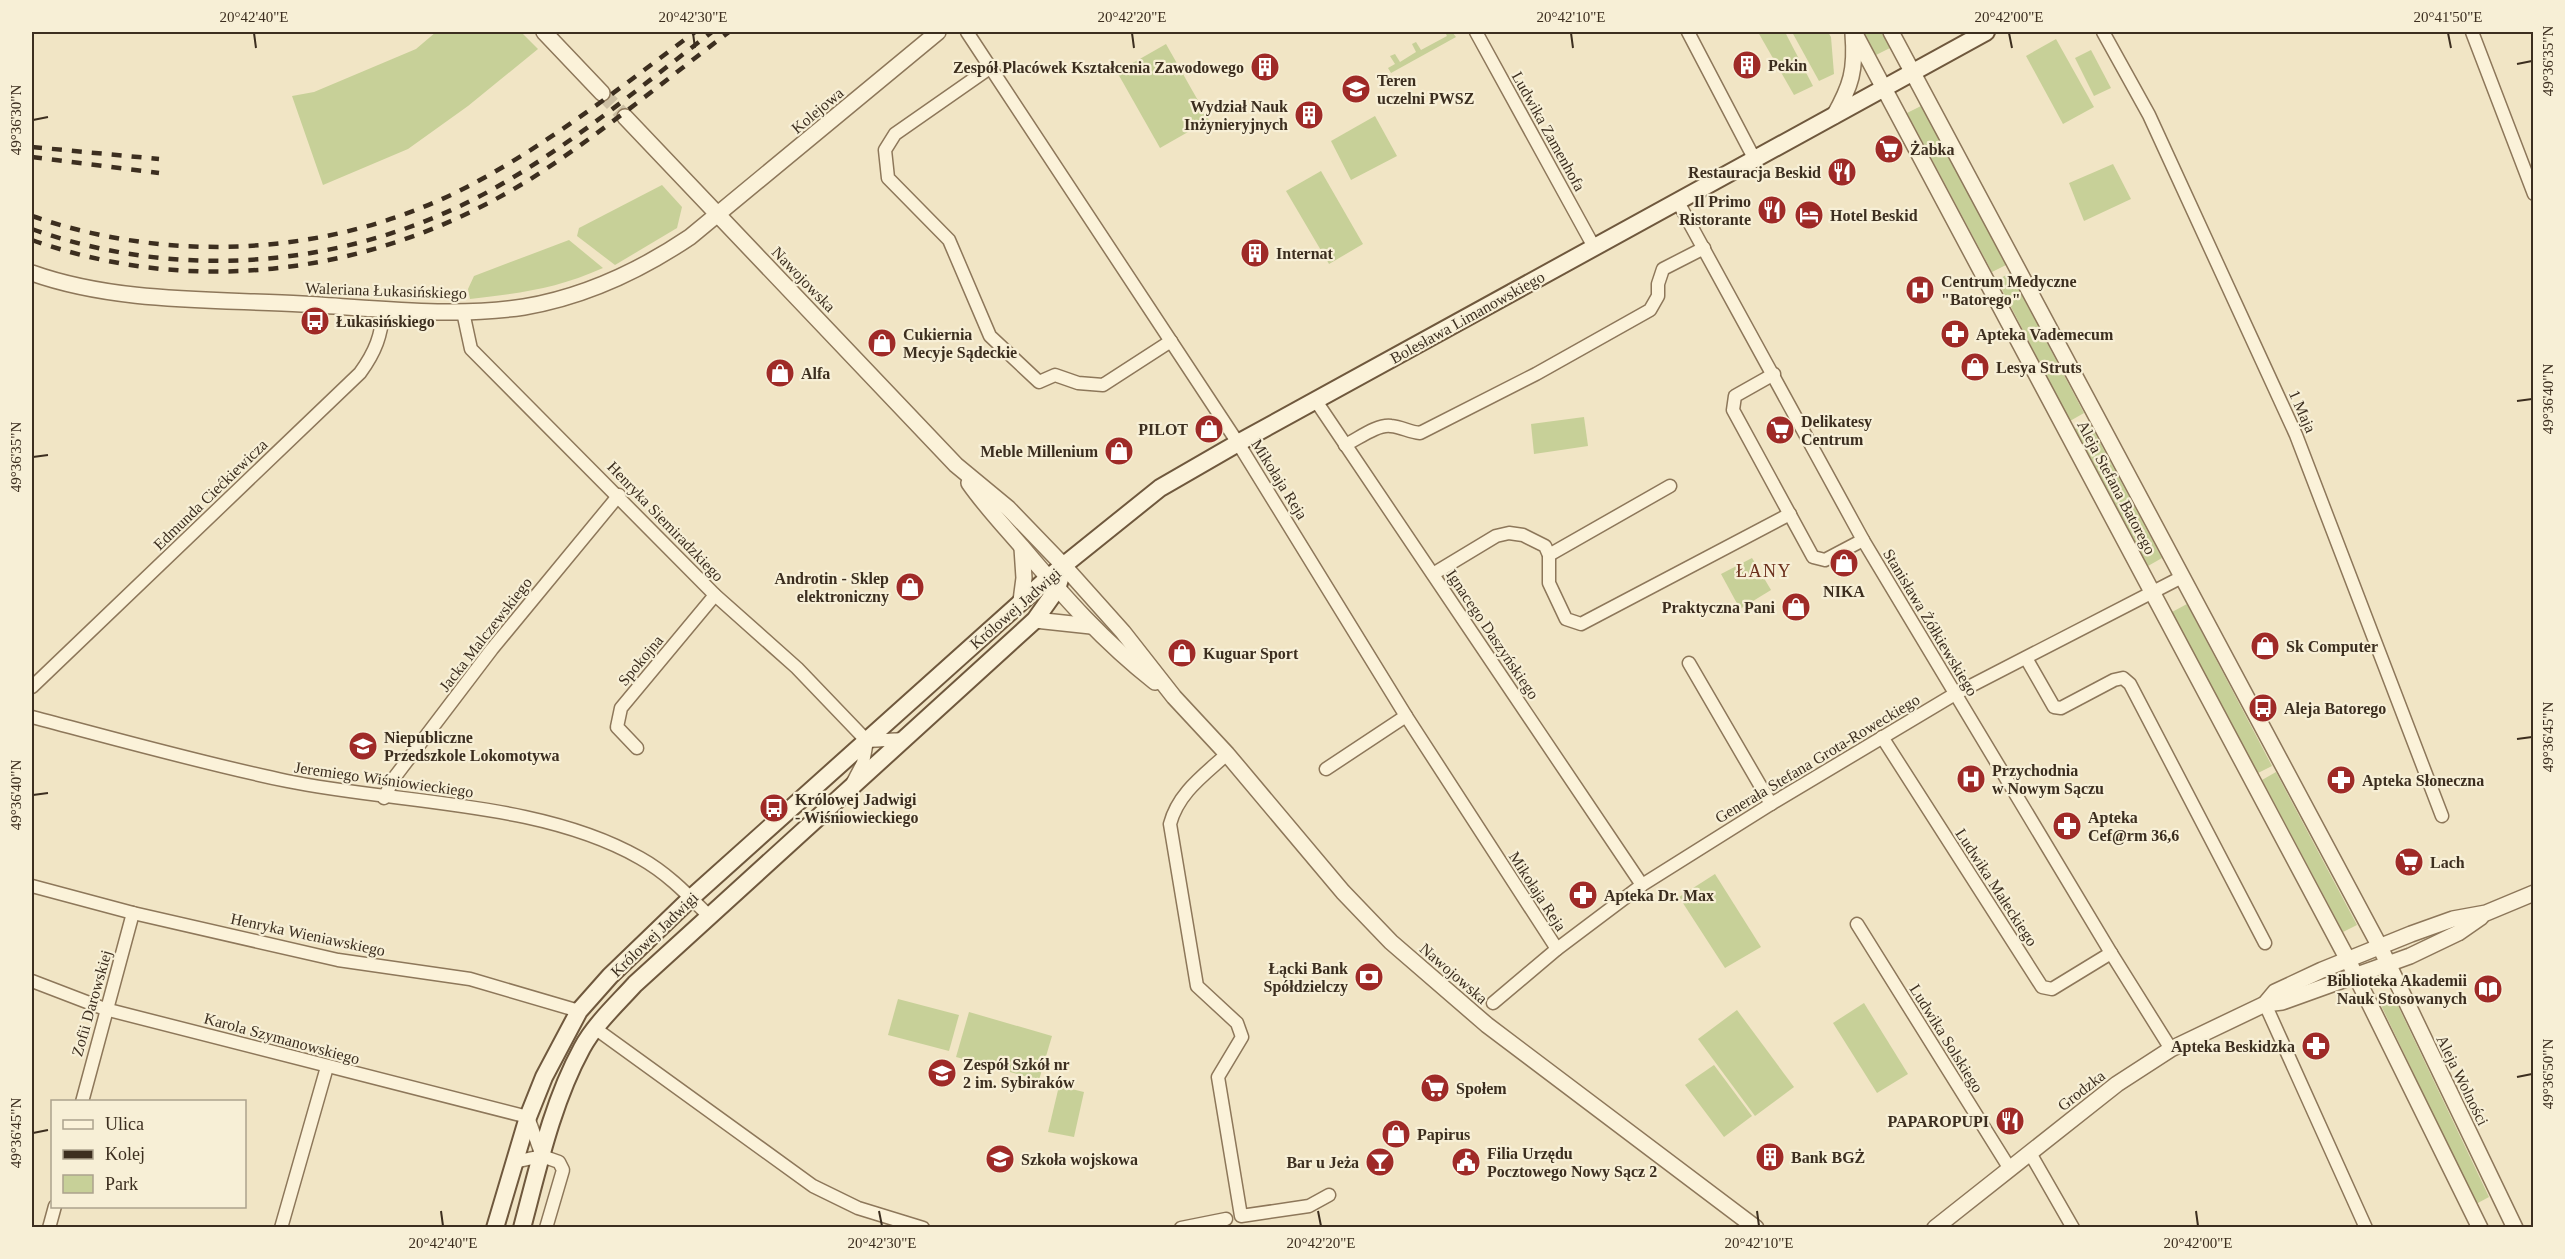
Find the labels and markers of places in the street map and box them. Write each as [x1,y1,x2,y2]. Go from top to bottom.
building icon: Pekin [1731,49,1763,81]
building icon: Zespół Placówek Kształcenia Zawodowego [1249,51,1281,83]
place label: Pekin [1768,57,1807,74]
place label: Zespół Placówek Kształcenia Zawodowego [953,59,1244,77]
place label: Teren uczelni PWSZ [1377,72,1474,107]
school or university icon: Teren uczelni PWSZ [1340,73,1372,105]
place label: Wydział Nauk Inżynieryjnych [1184,98,1288,134]
building icon: Wydział Nauk Inżynieryjnych [1293,99,1325,131]
supermarket icon: Żabka [1873,133,1905,165]
place label: Żabka [1910,140,1954,158]
restaurant icon: Restauracja Beskid [1826,156,1858,188]
place label: Restauracja Beskid [1688,164,1821,182]
place label: Il Primo Ristorante [1679,193,1751,228]
restaurant icon: Il Primo Ristorante [1756,194,1788,226]
hotel icon: Hotel Beskid [1793,199,1825,231]
place label: Hotel Beskid [1830,207,1918,224]
building icon: Internat [1239,237,1271,269]
place label: Internat [1276,245,1334,262]
place label: Centrum Medyczne "Batorego" [1941,273,2077,309]
hospital icon: Centrum Medyczne "Batorego" [1904,274,1936,306]
bus stop icon: Łukasińskiego [299,305,331,337]
place label: Łukasińskiego [336,313,435,331]
pharmacy icon: Apteka Vademecum [1939,318,1971,350]
place label: Cukiernia Mecyje Sądeckie [903,326,1017,362]
place label: Apteka Vademecum [1976,326,2114,344]
shop icon: Cukiernia Mecyje Sądeckie [866,327,898,359]
shop icon: Lesya Struts [1959,351,1991,383]
shop icon: Alfa [764,357,796,389]
place label: Lesya Struts [1996,359,2082,377]
place label: Alfa [801,365,830,382]
shop icon: PILOT [1193,413,1225,445]
place label: Delikatesy Centrum [1801,413,1872,448]
supermarket icon: Delikatesy Centrum [1764,414,1796,446]
place label: PILOT [1138,421,1188,438]
shop icon: Meble Millenium [1103,435,1135,467]
place label: Meble Millenium [980,443,1099,460]
shop icon: NIKA [1828,547,1860,579]
place label: Androtin - Sklep elektroniczny [775,570,889,606]
shop icon: Androtin - Sklep elektroniczny [894,571,926,603]
place label: NIKA [1823,583,1865,600]
shop icon: Praktyczna Pani [1780,591,1812,623]
place label: Praktyczna Pani [1662,599,1776,617]
shop icon: Sk Computer [2249,630,2281,662]
shop icon: Kuguar Sport [1166,637,1198,669]
place label: Sk Computer [2286,638,2378,656]
place label: Kuguar Sport [1203,645,1299,663]
bus stop icon: Aleja Batorego [2247,692,2279,724]
place label: Aleja Batorego [2284,700,2386,718]
place label: Niepubliczne Przedszkole Lokomotywa [384,729,560,765]
school or university icon: Niepubliczne Przedszkole Lokomotywa [347,730,379,762]
place label: Przychodnia w Nowym Sączu [1992,762,2104,798]
hospital icon: Przychodnia w Nowym Sączu [1955,763,1987,795]
pharmacy icon: Apteka Słoneczna [2325,764,2357,796]
place label: Apteka Słoneczna [2362,772,2484,790]
place label: Królowej Jadwigi - Wiśniowieckiego [795,791,918,827]
bus stop icon: Królowej Jadwigi - Wiśniowieckiego [758,792,790,824]
place label: Apteka Cef@rm 36,6 [2088,809,2179,845]
pharmacy icon: Apteka Cef@rm 36,6 [2051,810,2083,842]
supermarket icon: Lach [2393,846,2425,878]
place label: Lach [2430,854,2465,871]
pharmacy icon: Apteka Dr. Max [1567,879,1599,911]
place label: Apteka Dr. Max [1604,887,1714,905]
place label: Łącki Bank Spółdzielczy [1264,960,1348,996]
bank icon: Łącki Bank Spółdzielczy [1353,961,1385,993]
place label: Biblioteka Akademii Nauk Stosowanych [2327,972,2468,1008]
library icon: Biblioteka Akademii Nauk Stosowanych [2472,973,2504,1005]
pharmacy icon: Apteka Beskidzka [2300,1030,2332,1062]
place label: Apteka Beskidzka [2171,1038,2295,1056]
place label: Zespół Szkół nr 2 im. Sybiraków [963,1056,1075,1092]
school or university icon: Zespół Szkół nr 2 im. Sybiraków [926,1057,958,1089]
supermarket icon: Społem [1419,1072,1451,1104]
place label: Społem [1456,1080,1507,1098]
restaurant icon: PAPAROPUPI [1994,1105,2026,1137]
place label: PAPAROPUPI [1887,1113,1989,1130]
shop icon: Papirus [1380,1118,1412,1150]
place label: Papirus [1417,1126,1470,1144]
building icon: Bank BGŻ [1754,1141,1786,1173]
school or university icon: Szkoła wojskowa [984,1143,1016,1175]
place label: Filia Urzędu Pocztowego Nowy Sącz 2 [1487,1145,1657,1181]
bar icon: Bar u Jeża [1364,1146,1396,1178]
public building icon: Filia Urzędu Pocztowego Nowy Sącz 2 [1450,1146,1482,1178]
place label: Bank BGŻ [1791,1148,1865,1166]
place label: Szkoła wojskowa [1021,1151,1138,1169]
place label: Bar u Jeża [1286,1154,1359,1171]

